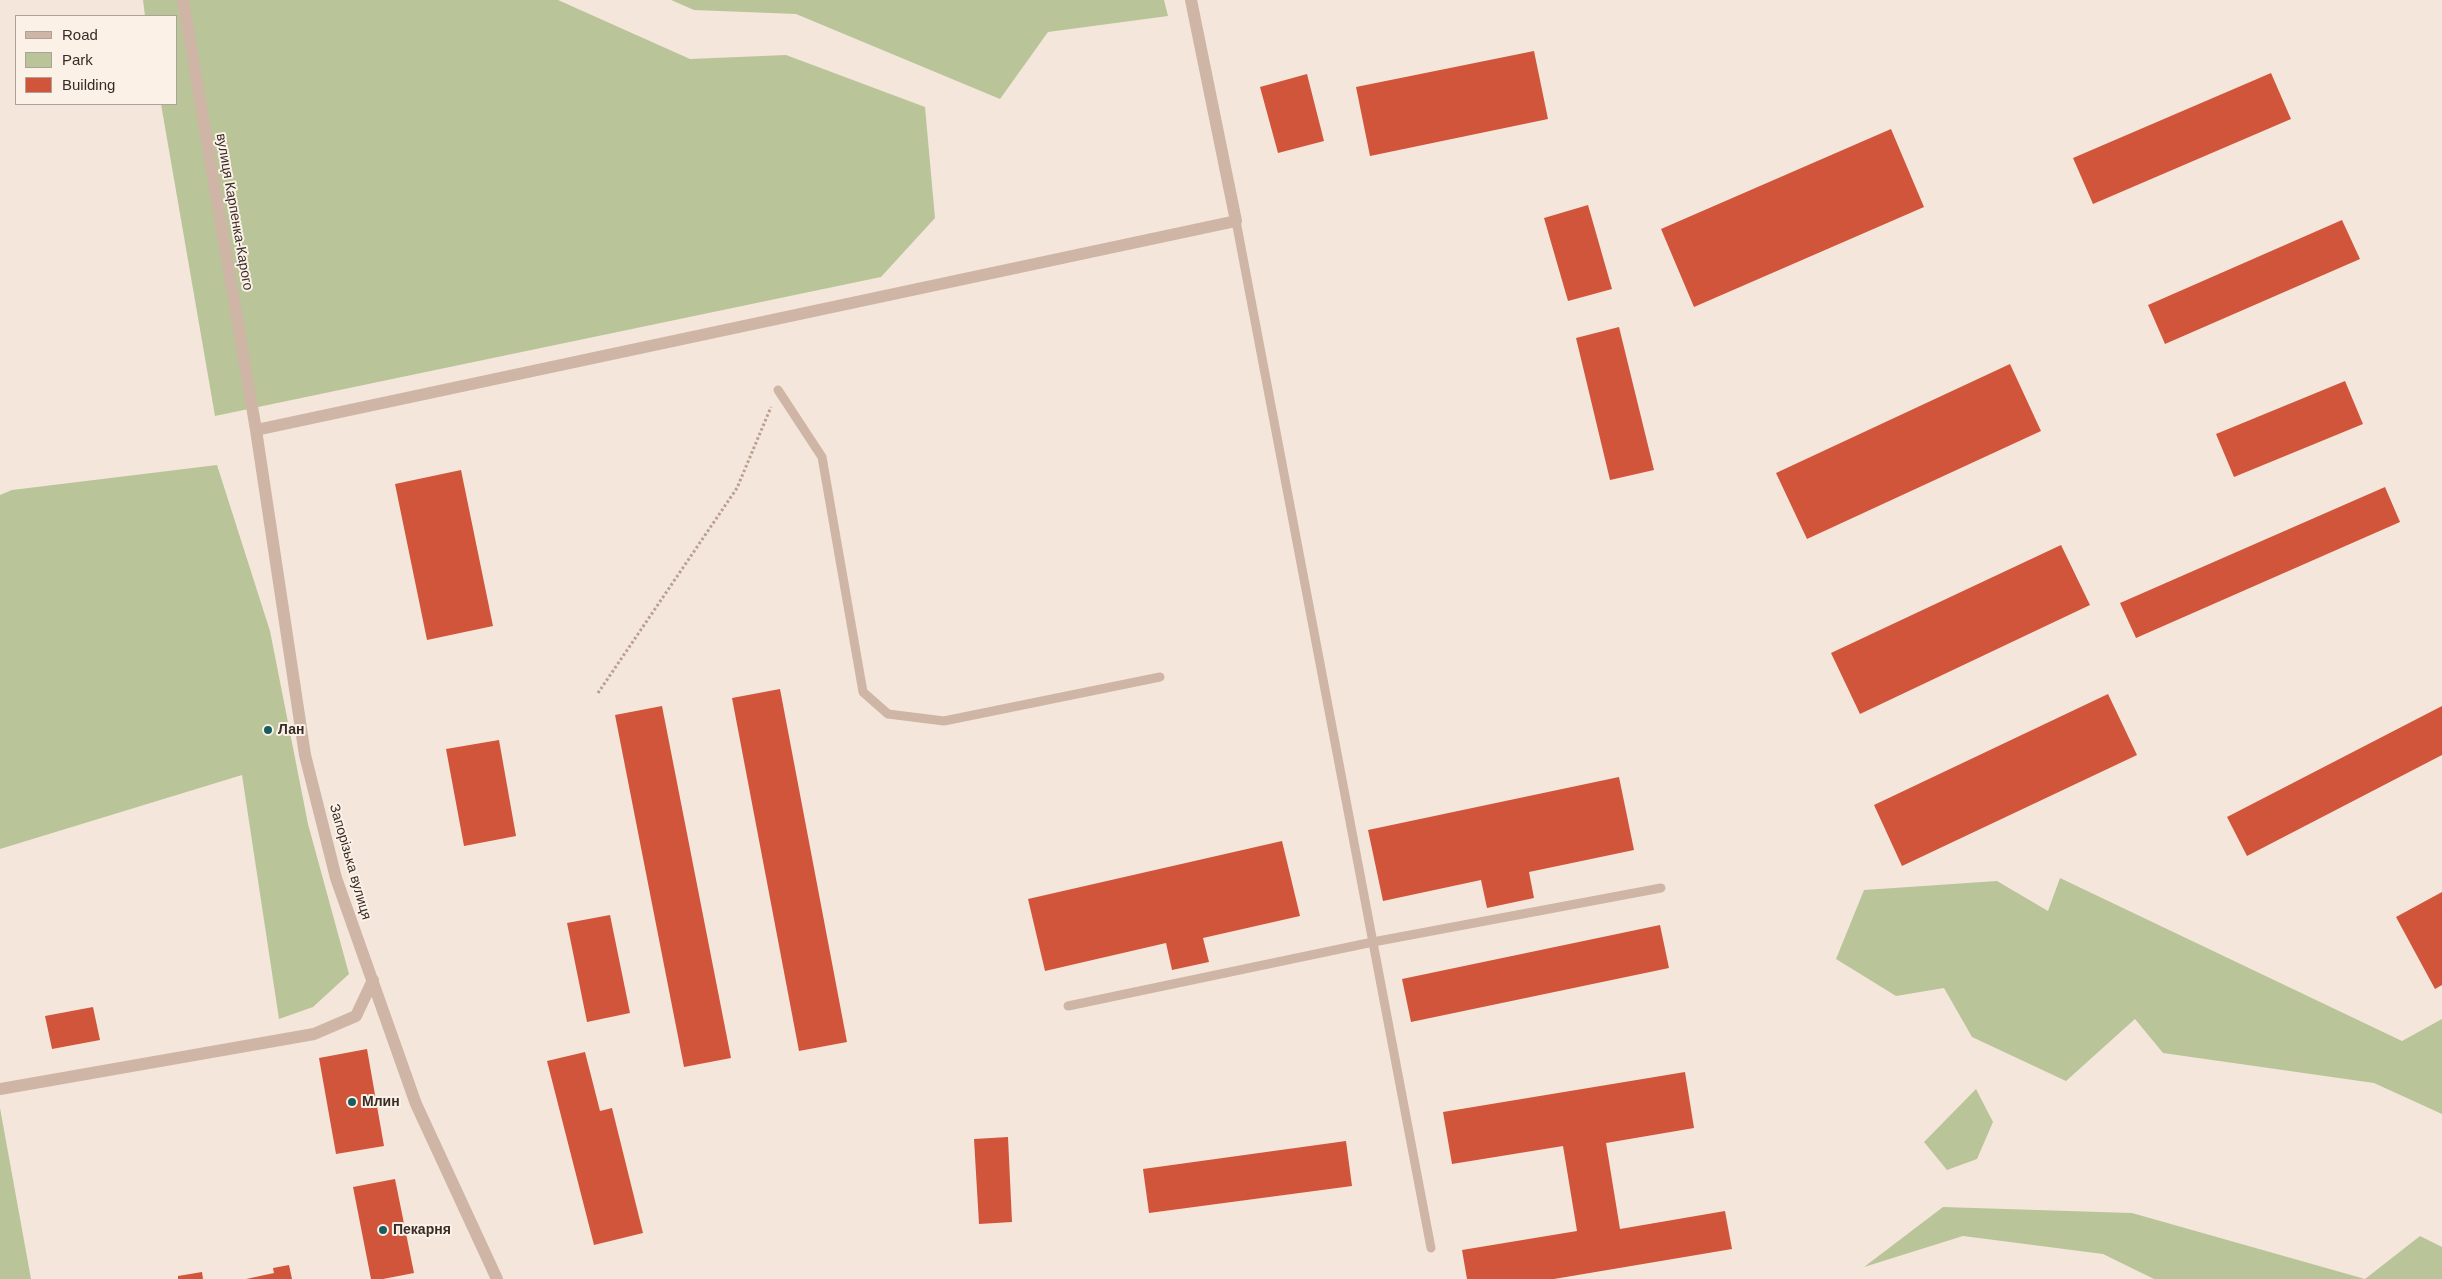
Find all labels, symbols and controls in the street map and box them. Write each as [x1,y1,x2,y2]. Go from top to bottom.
legend [15,15,178,105]
text: Road [62,26,98,43]
text: Park [62,51,93,68]
text: Building [62,76,115,93]
street label: вулиця Карпенка-Карого [212,132,256,292]
place label: Лан [278,722,304,738]
marker: Лан [262,724,274,736]
street label: Запорізька вулиця [325,802,375,922]
place label: Млин [362,1094,400,1110]
marker: Млин [346,1096,358,1108]
place label: Пекарня [393,1222,451,1238]
marker: Пекарня [377,1224,389,1236]

